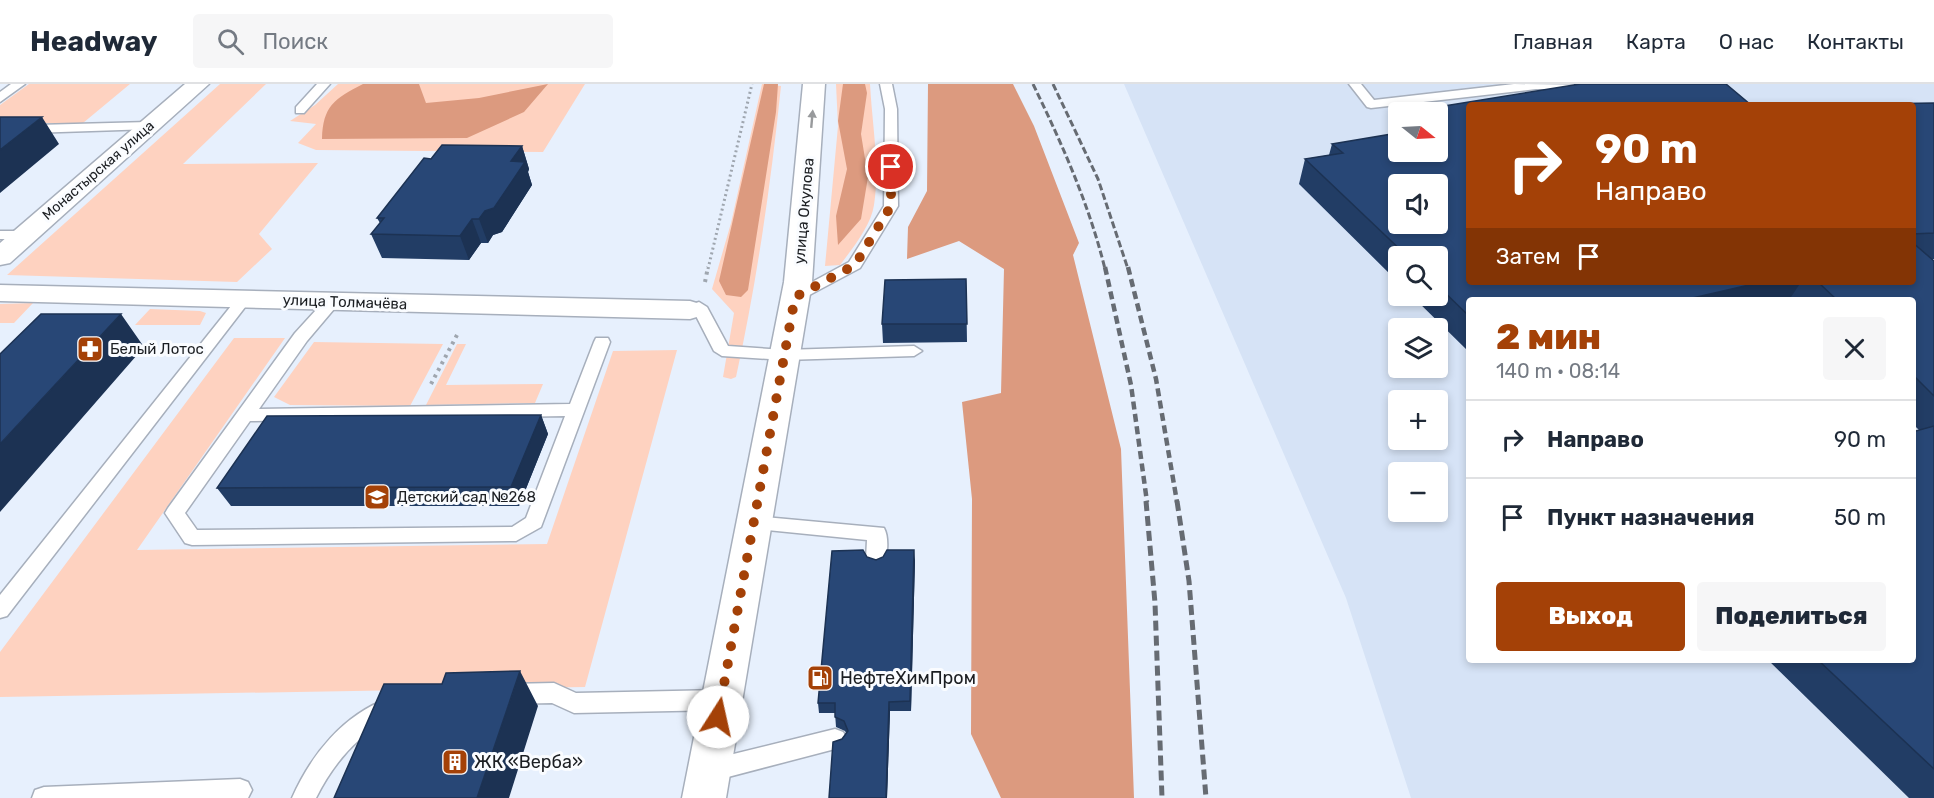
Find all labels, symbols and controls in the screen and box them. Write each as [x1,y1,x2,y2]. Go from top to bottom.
search box [193,14,613,68]
text: Headway [30,25,157,58]
icon: search [214,25,247,58]
text: Поиск [262,28,328,55]
text: Главная [1513,29,1593,54]
text: Карта [1626,29,1686,54]
text: О нас [1719,29,1774,54]
text: Контакты [1807,29,1904,54]
north arrow [1388,102,1448,162]
map controls [1388,102,1448,522]
one-way arrow [807,110,817,129]
street label: Монастырская улица [39,117,158,224]
text: 90 m [1595,124,1698,174]
icon: right [1496,126,1574,204]
pin [865,141,916,192]
icon: arrive [874,150,907,183]
street label: улица Окулова [790,157,818,265]
button: sound [1388,174,1448,234]
text: Направо [1595,175,1707,207]
icon: arrive [1572,240,1605,273]
text: Затем [1496,243,1560,270]
button: search [1388,246,1448,306]
street label: улица Толмачёва [282,291,408,313]
text: 2 мин [1496,315,1601,358]
button: close [1823,317,1886,380]
button: layers [1388,318,1448,378]
pharmacy icon: Белый Лотос [75,334,105,364]
place label: Белый Лотос [110,340,204,358]
text: 140 m · 08:14 [1496,359,1620,383]
button: + [1388,390,1448,450]
icon: right [1496,423,1529,456]
text: Направо [1547,426,1644,453]
text: 90 m [1834,426,1886,453]
button: − [1388,462,1448,522]
school or university icon: Детский сад №268 [362,482,392,512]
place label: Детский сад №268 [397,488,536,506]
icon: arrive [1496,501,1529,534]
text: Пункт назначения [1547,504,1755,531]
text: 50 m [1834,504,1886,531]
button: Выход [1496,582,1685,651]
button: Поделиться [1697,582,1886,651]
fuel station icon: НефтеХимПром [805,663,835,693]
place label: НефтеХимПром [840,667,976,689]
position arrow [686,685,750,749]
building icon: ЖК «Верба» [440,747,470,777]
place label: ЖК «Верба» [474,751,583,773]

